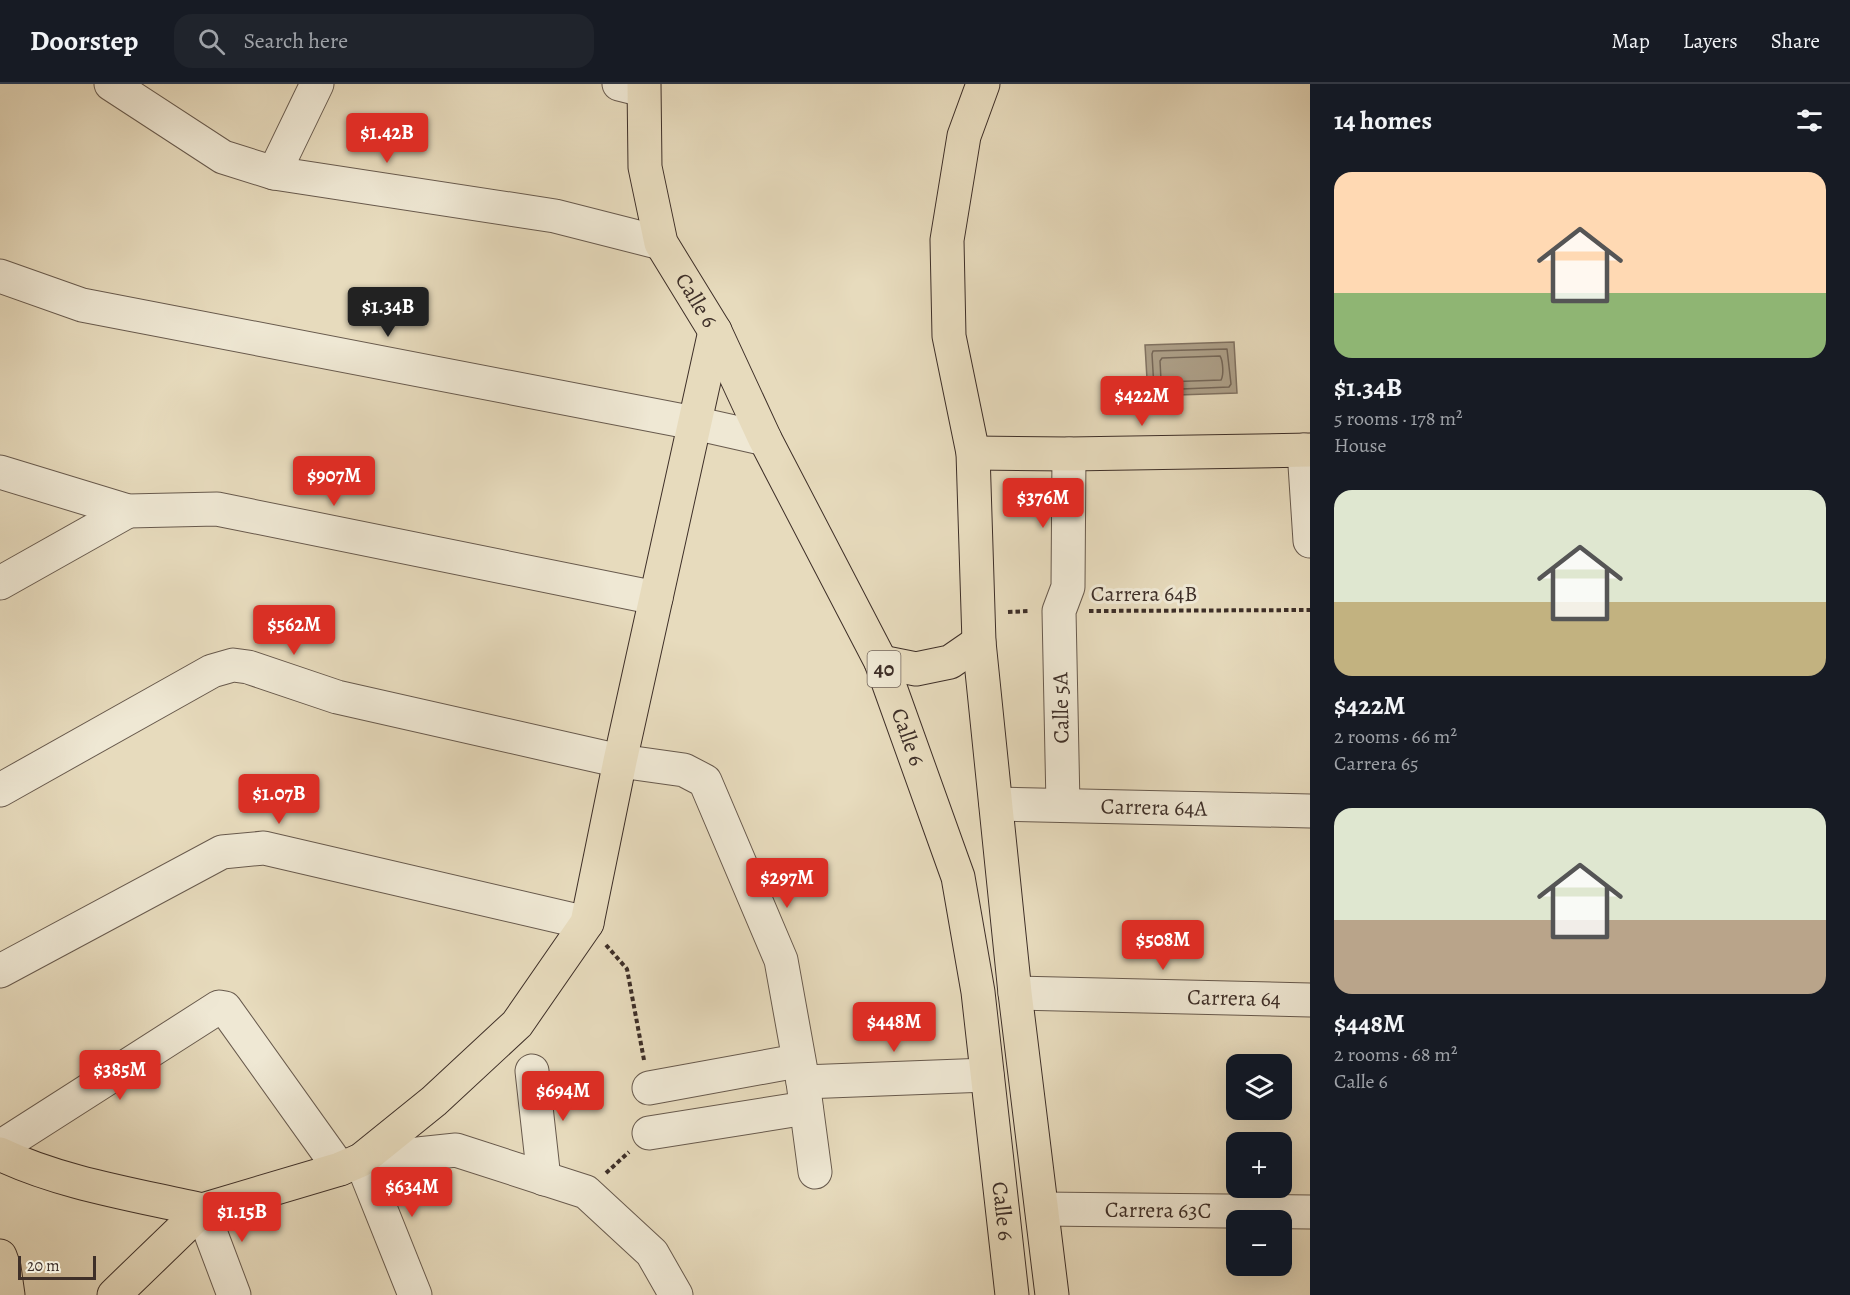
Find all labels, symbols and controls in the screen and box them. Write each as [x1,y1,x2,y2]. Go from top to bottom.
search box [174,14,594,68]
text: Doorstep [30,22,138,60]
icon: search [195,25,228,58]
text: Search here [243,26,348,56]
text: Map [1611,27,1650,55]
text: Layers [1683,27,1738,55]
text: Share [1771,27,1820,55]
text: 14 homes [1334,103,1432,138]
icon: filters [1793,104,1826,137]
pin: $1.42B [338,113,436,164]
text: $1.42B [360,119,414,146]
icon: home [1526,211,1634,319]
street label: Calle 6 [668,267,724,333]
pin: $1.34B [339,287,437,338]
text: $1.34B [362,293,414,320]
text: $1.34B [1334,370,1402,405]
pin: $422M [1100,376,1184,427]
text: $422M [1115,382,1169,409]
text: 5 rooms · 178 m² [1334,405,1463,432]
text: House [1334,432,1386,459]
pin: $907M [292,456,376,507]
text: $907M [307,462,361,489]
pin: $376M [1001,478,1085,529]
text: $376M [1017,484,1069,511]
icon: home [1526,529,1634,637]
street label: Carrera 64B [1091,579,1197,609]
pin: $562M [252,605,336,656]
text: $562M [267,611,321,638]
road number: 40 [868,651,900,687]
street label: Calle 5A [1045,671,1077,744]
text: $422M [1334,688,1405,723]
street label: Calle 6 [884,704,932,770]
text: 2 rooms · 66 m² [1334,723,1457,750]
text: Carrera 65 [1334,750,1419,777]
pin: $1.07B [230,774,328,825]
text: $1.07B [252,780,306,807]
street label: Carrera 64A [1100,791,1209,824]
icon: home [1526,847,1634,955]
pin: $297M [745,858,829,909]
text: $297M [760,864,814,891]
pin: $508M [1121,920,1205,971]
text: $508M [1136,926,1190,953]
street label: Carrera 64 [1187,982,1281,1014]
pin: $448M [852,1002,936,1053]
text: $448M [1334,1006,1405,1041]
text: $448M [867,1008,921,1035]
text: 2 rooms · 68 m² [1334,1041,1458,1068]
pin: $385M [78,1050,162,1101]
map controls [1226,1054,1292,1276]
button: layers [1226,1054,1292,1120]
text: $385M [94,1056,146,1083]
text: Calle 6 [1334,1068,1388,1095]
pin: $694M [521,1071,605,1122]
text: $694M [536,1077,590,1104]
button: + [1226,1132,1292,1198]
pin: $634M [370,1167,454,1218]
text: $634M [385,1173,439,1200]
street label: Calle 6 [984,1180,1021,1242]
pin: $1.15B [193,1192,291,1243]
street label: Carrera 63C [1105,1195,1211,1226]
text: $1.15B [217,1198,267,1225]
button: − [1226,1210,1292,1276]
scale bar [18,1253,96,1280]
text: 20 m [27,1255,60,1277]

